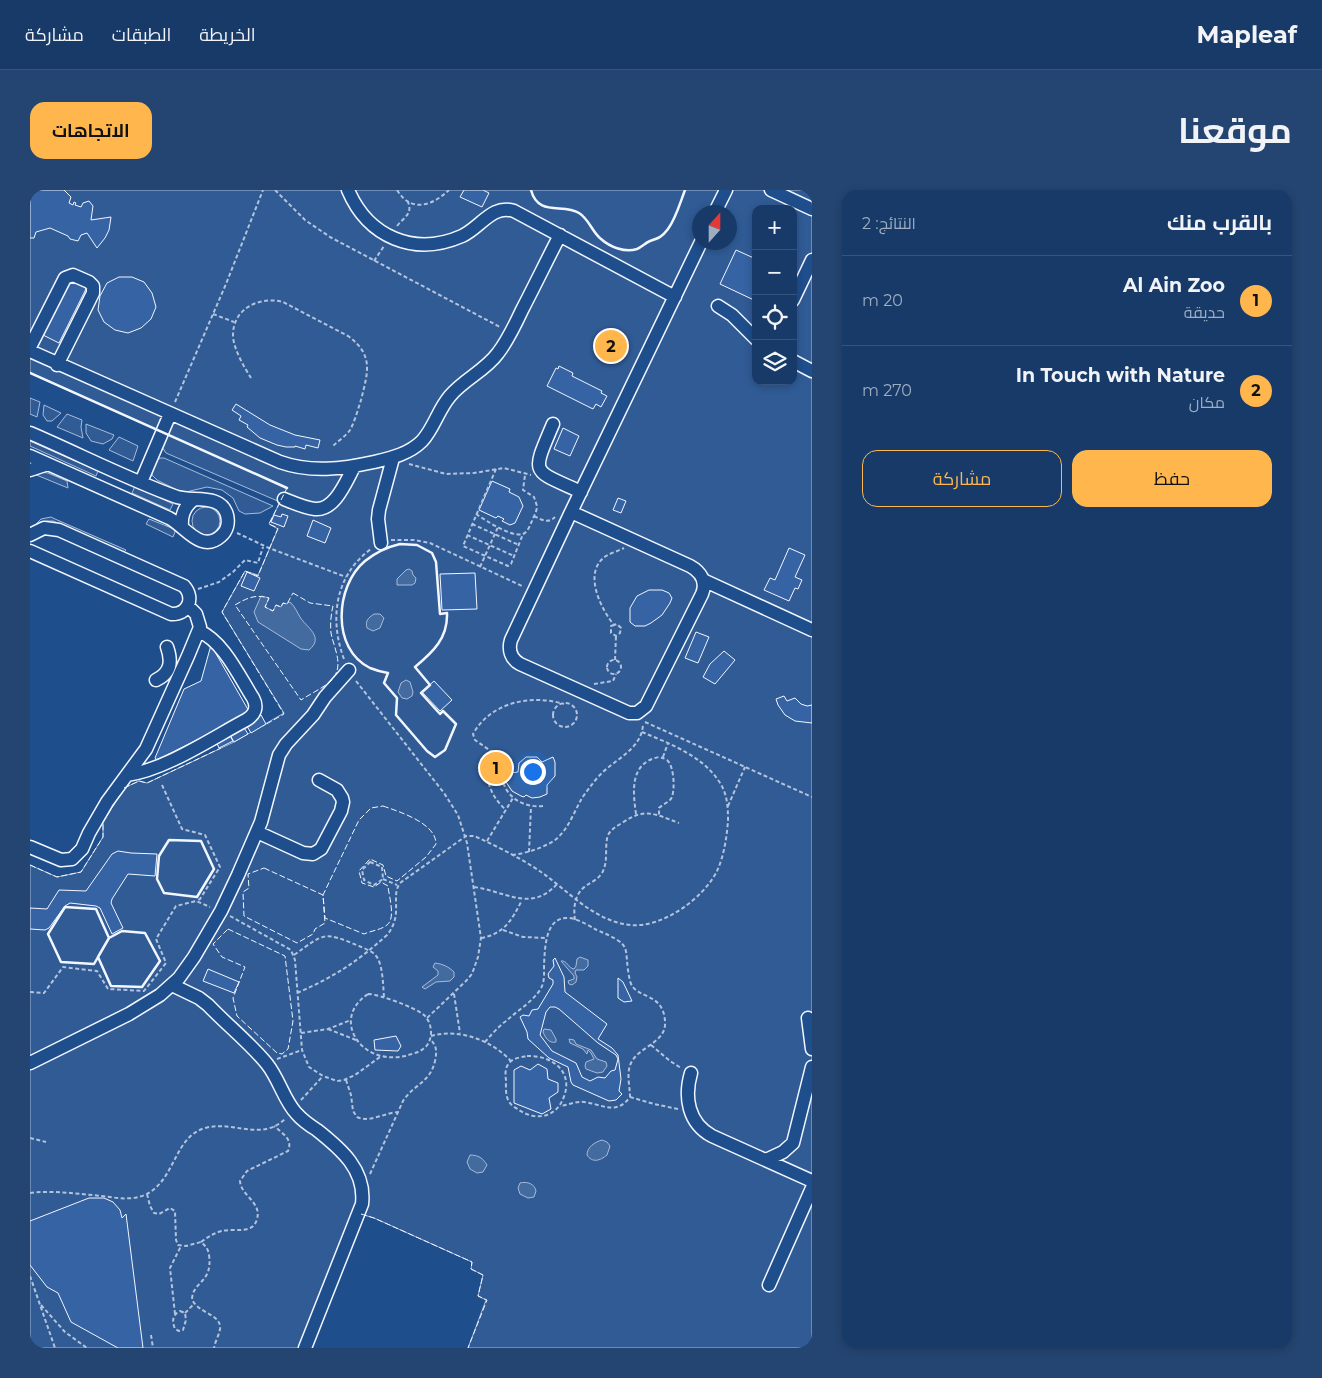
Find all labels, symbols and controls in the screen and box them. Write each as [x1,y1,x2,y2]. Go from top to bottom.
text: Mapleaf [1197,20,1297,49]
text: مشاركة [25,24,84,46]
text: الطبقات [112,24,171,46]
text: الخريطة [199,24,256,46]
button: الاتجاهات [30,102,152,159]
text: موقعنا [1178,109,1292,152]
north arrow [692,205,737,250]
map controls [752,205,797,385]
button: + [752,205,797,250]
text: بالقرب منك [1167,210,1272,235]
text: النتائج: 2 [862,214,916,233]
button: − [752,250,797,295]
text: Al Ain Zoo [1123,274,1225,297]
text: 20 m [862,291,903,310]
text: 1 [1253,291,1259,310]
button: locate [752,295,797,340]
text: حديقة [1184,303,1225,322]
pin: 2 [595,327,627,365]
button: layers [752,340,797,385]
text: In Touch with Nature [1016,364,1225,387]
text: 270 m [862,381,912,400]
text: 2 [1251,381,1261,400]
text: مكان [1189,393,1225,412]
button: مشاركة [862,450,1062,507]
button: حفظ [1072,450,1272,507]
pin: 1 [480,749,512,787]
your location [520,759,546,785]

